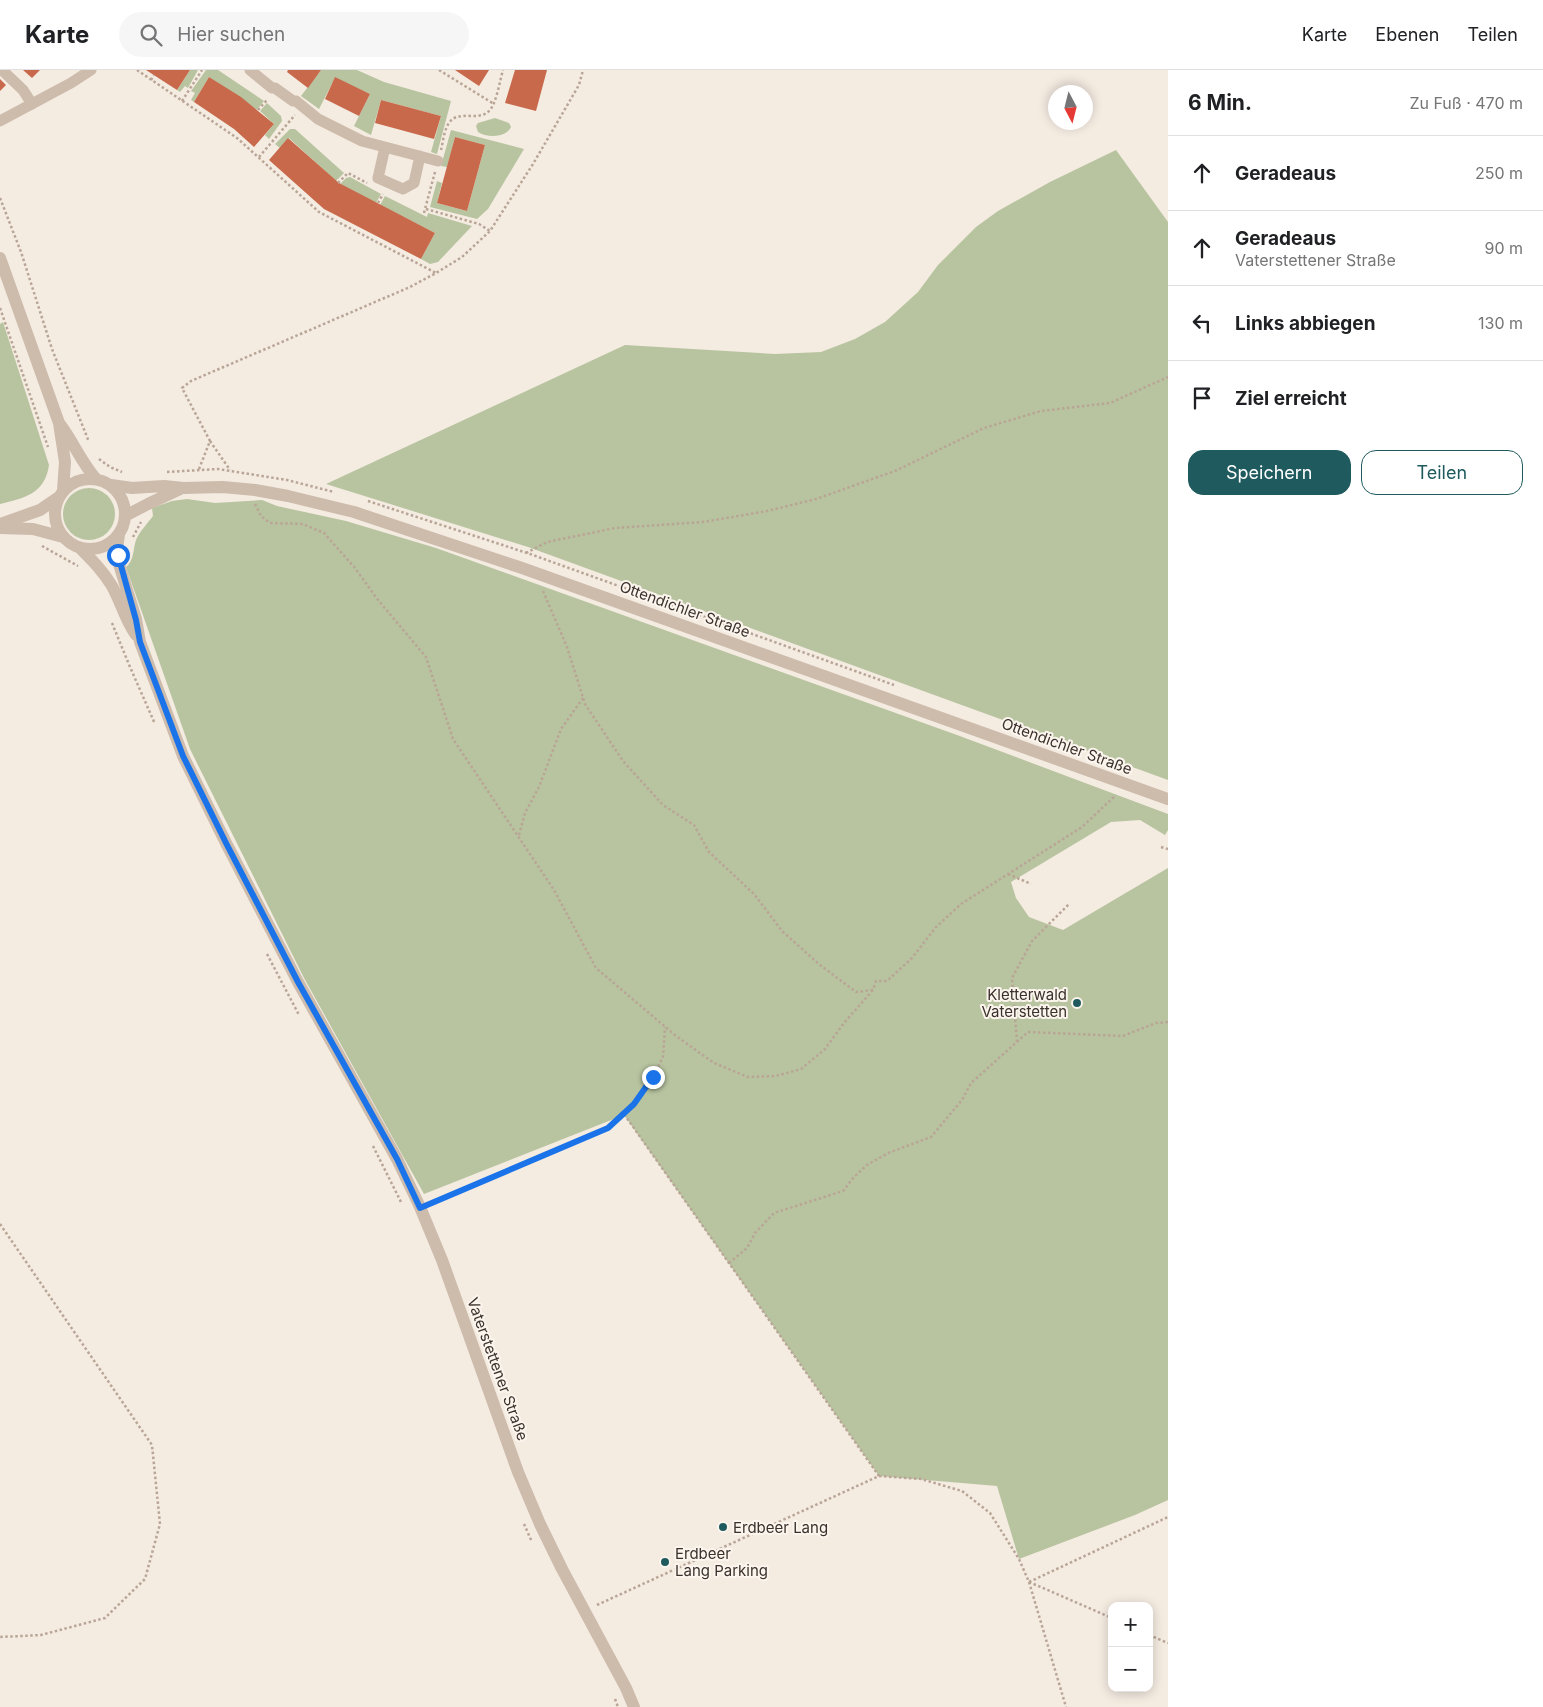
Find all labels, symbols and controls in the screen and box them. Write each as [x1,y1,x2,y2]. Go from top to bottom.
search box [119,12,469,57]
text: Karte [25,20,89,49]
icon: search [137,21,165,49]
text: Hier suchen [177,23,285,46]
text: Karte [1302,24,1347,45]
text: Ebenen [1375,24,1439,45]
text: Teilen [1467,24,1518,45]
north arrow [1048,85,1093,130]
text: 6 Min. [1188,90,1252,115]
text: Zu Fuß · 470 m [1409,93,1523,113]
icon: ahead [1188,159,1216,187]
text: Geradeaus [1235,162,1336,185]
text: 250 m [1475,163,1523,183]
text: Geradeaus [1235,227,1336,250]
icon: ahead [1188,234,1216,262]
text: 90 m [1484,238,1523,258]
text: Vaterstettener Straße [1235,250,1396,270]
icon: left [1188,309,1216,337]
text: Links abbiegen [1235,312,1376,335]
text: 130 m [1478,313,1523,333]
icon: arrive [1188,384,1216,412]
text: Ziel erreicht [1235,387,1347,410]
button: Speichern [1188,450,1351,495]
button: Teilen [1361,450,1523,495]
route start [107,544,130,567]
street label: Ottendichler Straße [617,577,753,641]
street label: Ottendichler Straße [999,714,1135,778]
place label: Kletterwald Vaterstetten [982,985,1067,1021]
marker: Kletterwald Vaterstetten [1071,997,1083,1009]
route end [642,1066,665,1089]
street label: Vaterstettener Straße [463,1295,533,1443]
place label: Erdbeer Lang [733,1518,828,1537]
marker: Erdbeer Lang [717,1521,729,1533]
place label: Erdbeer Lang Parking [675,1544,768,1580]
marker: Erdbeer Lang Parking [659,1556,671,1568]
map controls [1108,1602,1153,1692]
button: + [1108,1602,1153,1647]
button: − [1108,1647,1153,1692]

